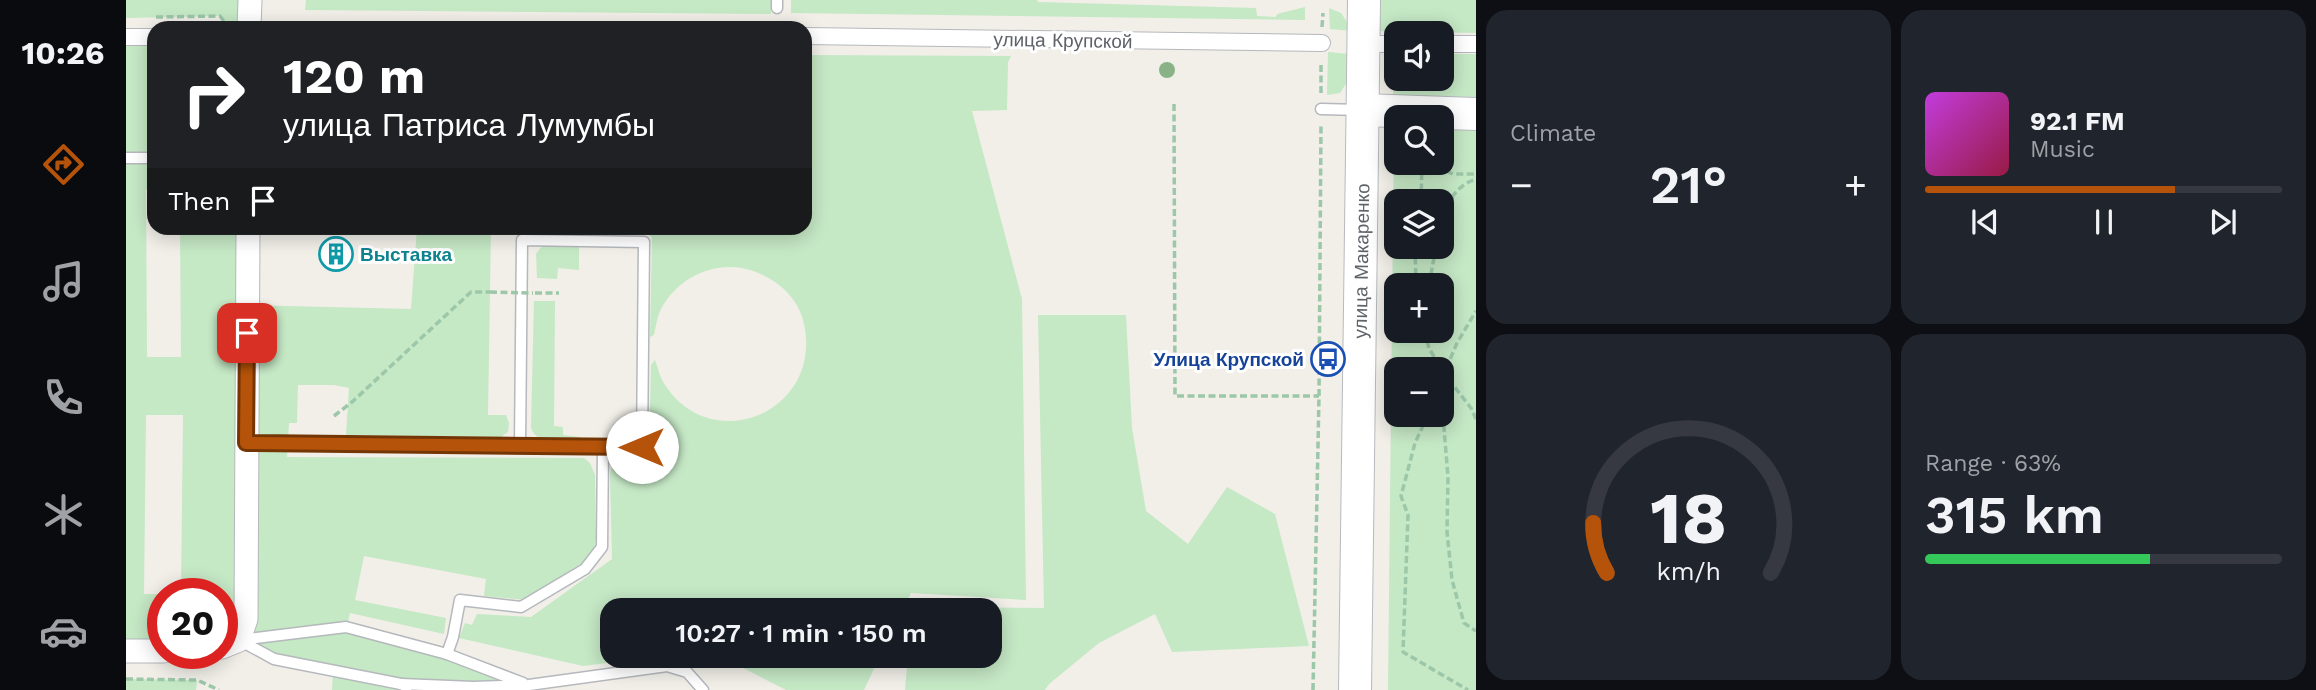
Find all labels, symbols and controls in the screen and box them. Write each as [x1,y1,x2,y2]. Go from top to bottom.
map controls [1384,21,1454,427]
button: sound [1384,21,1454,91]
street label: улица Крупской [993,28,1133,53]
text: 10:26 [22,34,104,72]
text: 120 m [283,47,425,105]
icon: right [168,49,259,140]
button: search [1384,105,1454,175]
text: улица Патриса Лумумбы [283,106,655,144]
text: 92.1 FM [2030,106,2125,136]
text: Climate [1510,120,1596,147]
text: Music [2030,136,2095,163]
icon: directions [39,140,88,189]
text: 21° [1650,155,1727,216]
text: − [1510,163,1533,207]
text: + [1844,163,1867,207]
icon: arrive [244,182,282,220]
street label: улица Макаренко [1349,183,1374,339]
text: Then [168,186,230,216]
button: layers [1384,189,1454,259]
icon: previous [1966,203,2004,241]
icon: pause [2085,203,2123,241]
icon: next [2204,203,2242,241]
building icon: Выставка [317,235,355,273]
place label: Выставка [360,243,453,266]
icon: music [39,257,88,306]
button: + [1384,273,1454,343]
pin [217,303,277,363]
icon: arrive [228,314,266,352]
bus stop icon: Улица Крупской [1309,340,1347,378]
place label: Улица Крупской [1154,348,1304,371]
button: − [1384,357,1454,427]
icon: phone [39,373,88,422]
position arrow [605,410,679,484]
text: Range · 63% [1925,450,2061,477]
text: 18 [1650,475,1727,561]
text: 315 km [1925,485,2104,546]
icon: climate [39,490,88,539]
text: km/h [1656,557,1721,586]
speed limit sign: 20 [147,578,238,669]
icon: car [39,607,88,656]
text: 10:27 · 1 min · 150 m [676,618,926,648]

